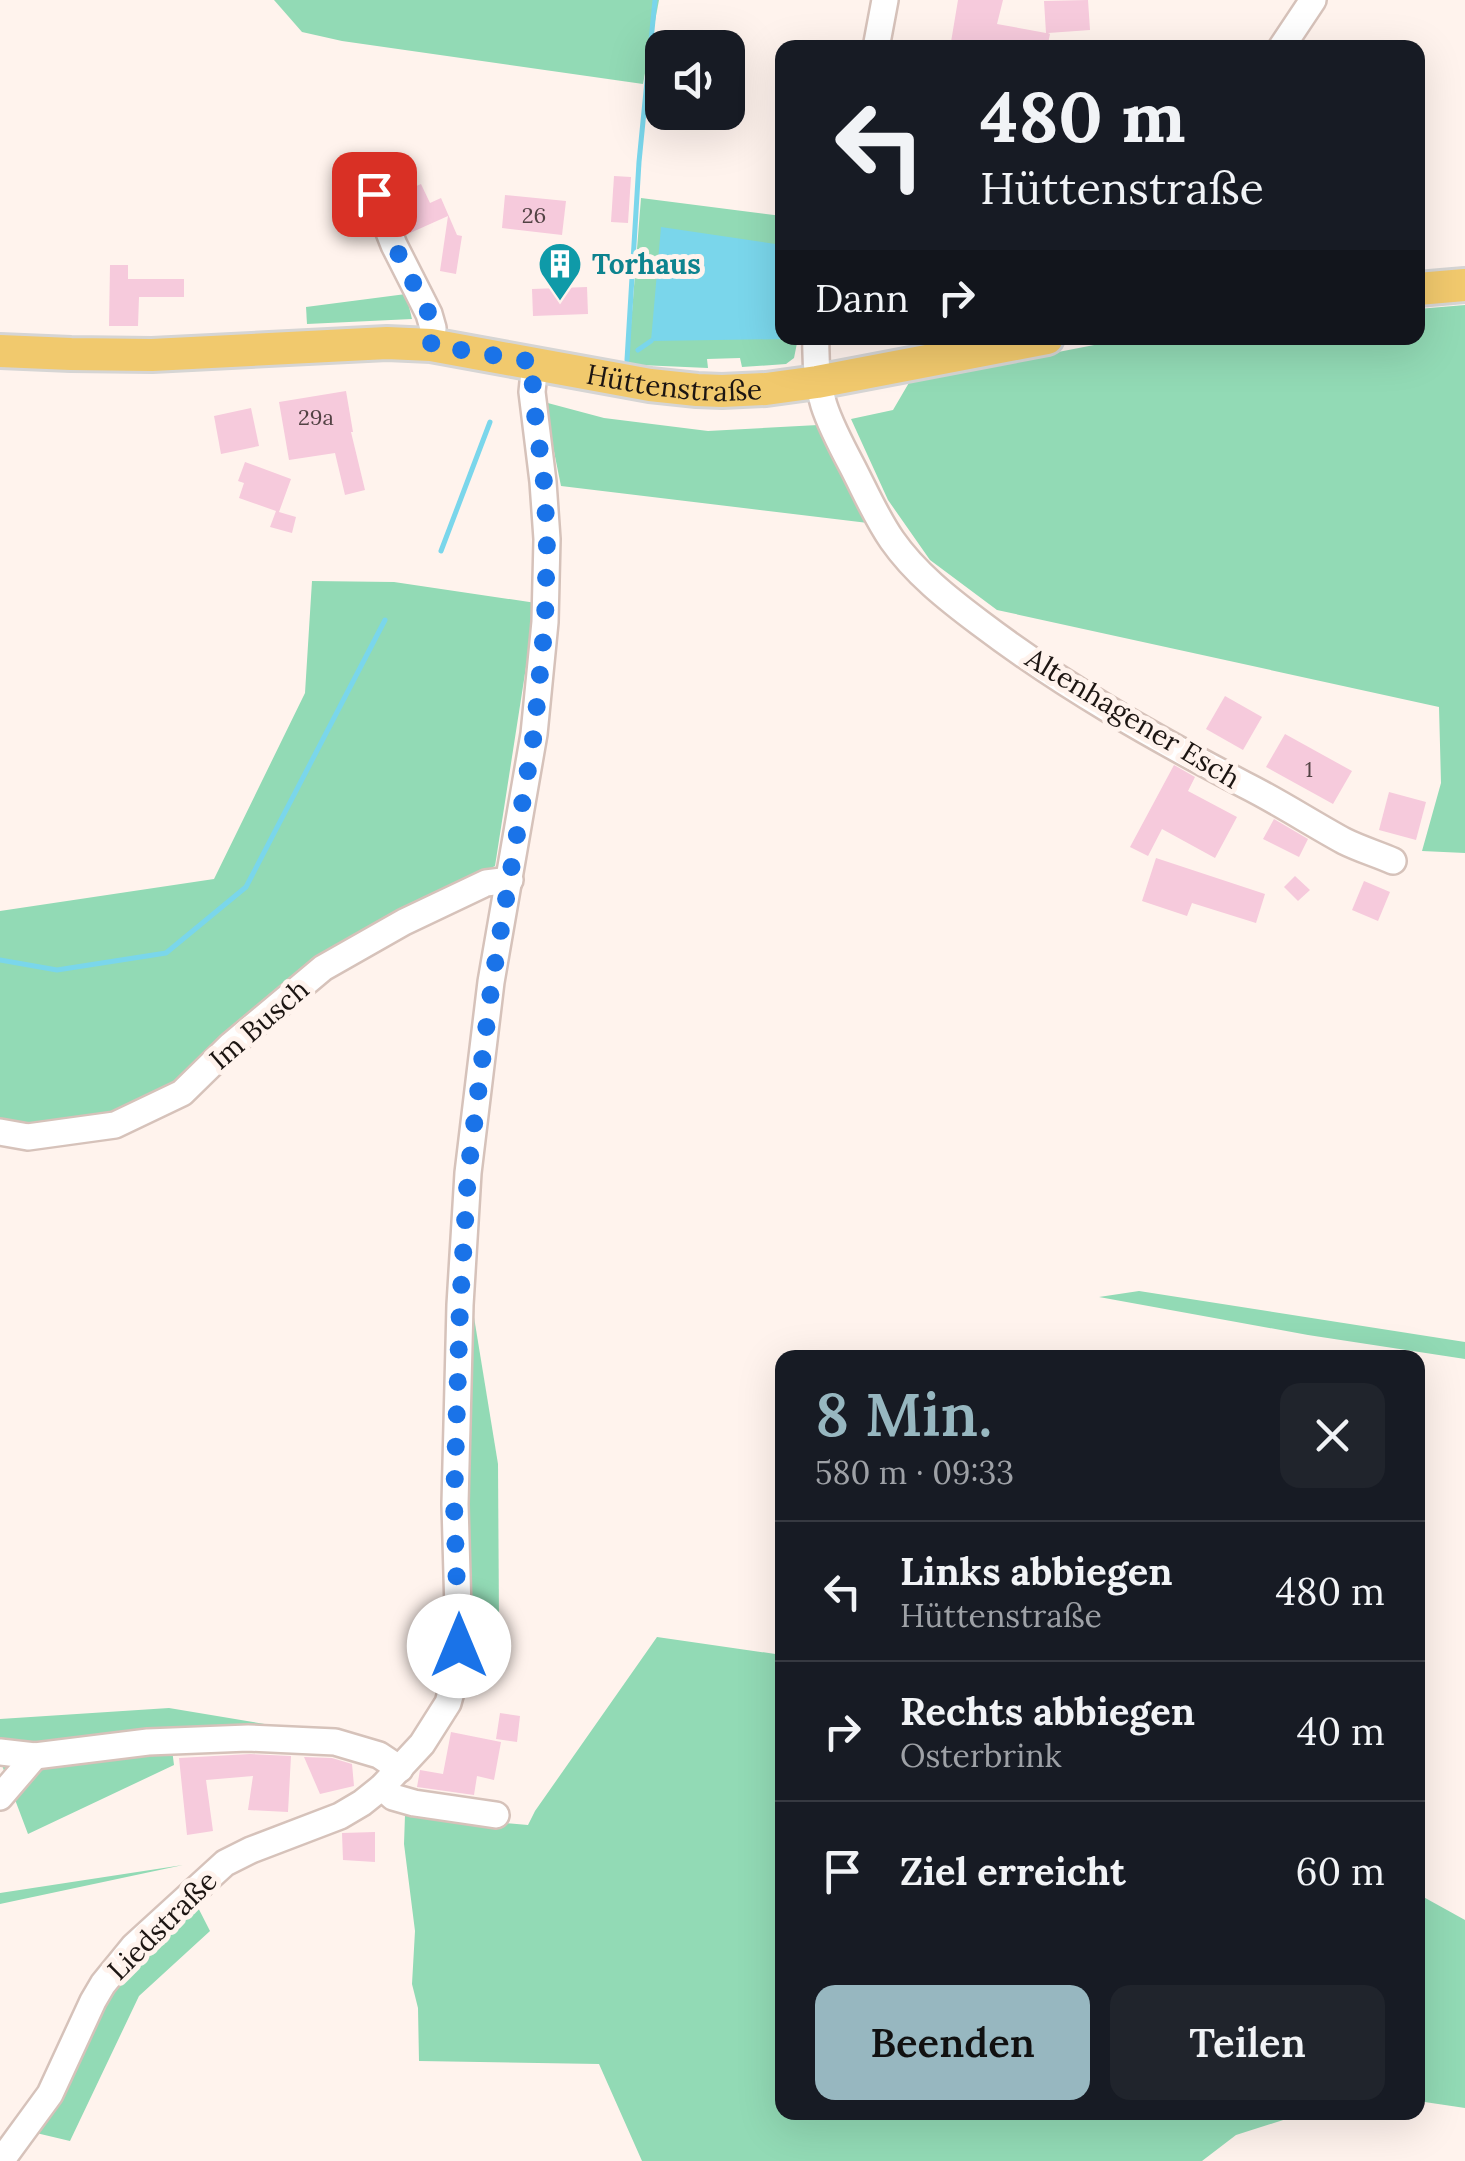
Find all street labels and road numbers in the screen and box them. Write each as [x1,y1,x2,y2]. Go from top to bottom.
street label: Hüttenstraße [583,356,763,409]
street label: Altenhagener Esch [1018,639,1247,796]
street label: Im Busch [202,971,316,1077]
street label: Liedstraße [100,1863,224,1987]

